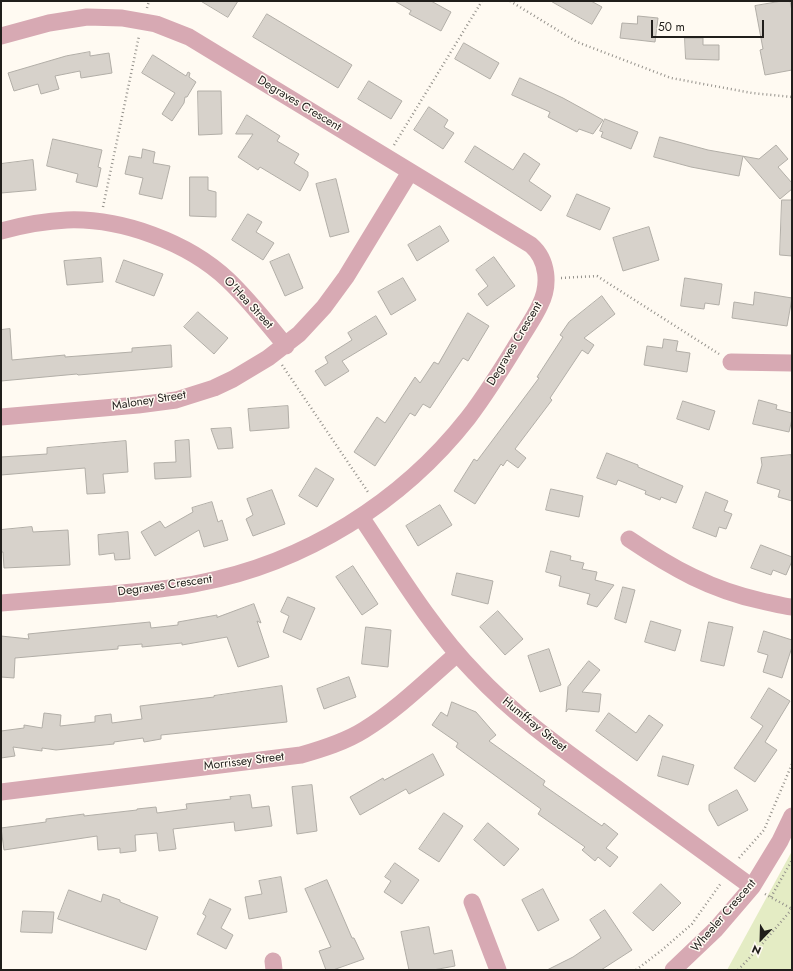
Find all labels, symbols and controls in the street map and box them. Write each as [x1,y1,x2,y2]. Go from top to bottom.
scale bar [653,12,766,38]
text: 50 m [658,18,685,36]
street label: Degraves Crescent [255,73,343,135]
street label: O'Hea Street [220,274,276,332]
street label: Degraves Crescent [484,300,546,388]
street label: Maloney Street [111,388,187,414]
street label: Degraves Crescent [117,572,213,600]
street label: Humffray Street [499,695,569,755]
street label: Morrissey Street [203,750,285,774]
street label: Wheeler Crescent [689,877,759,955]
north arrow [741,919,781,959]
text: N [749,941,763,959]

